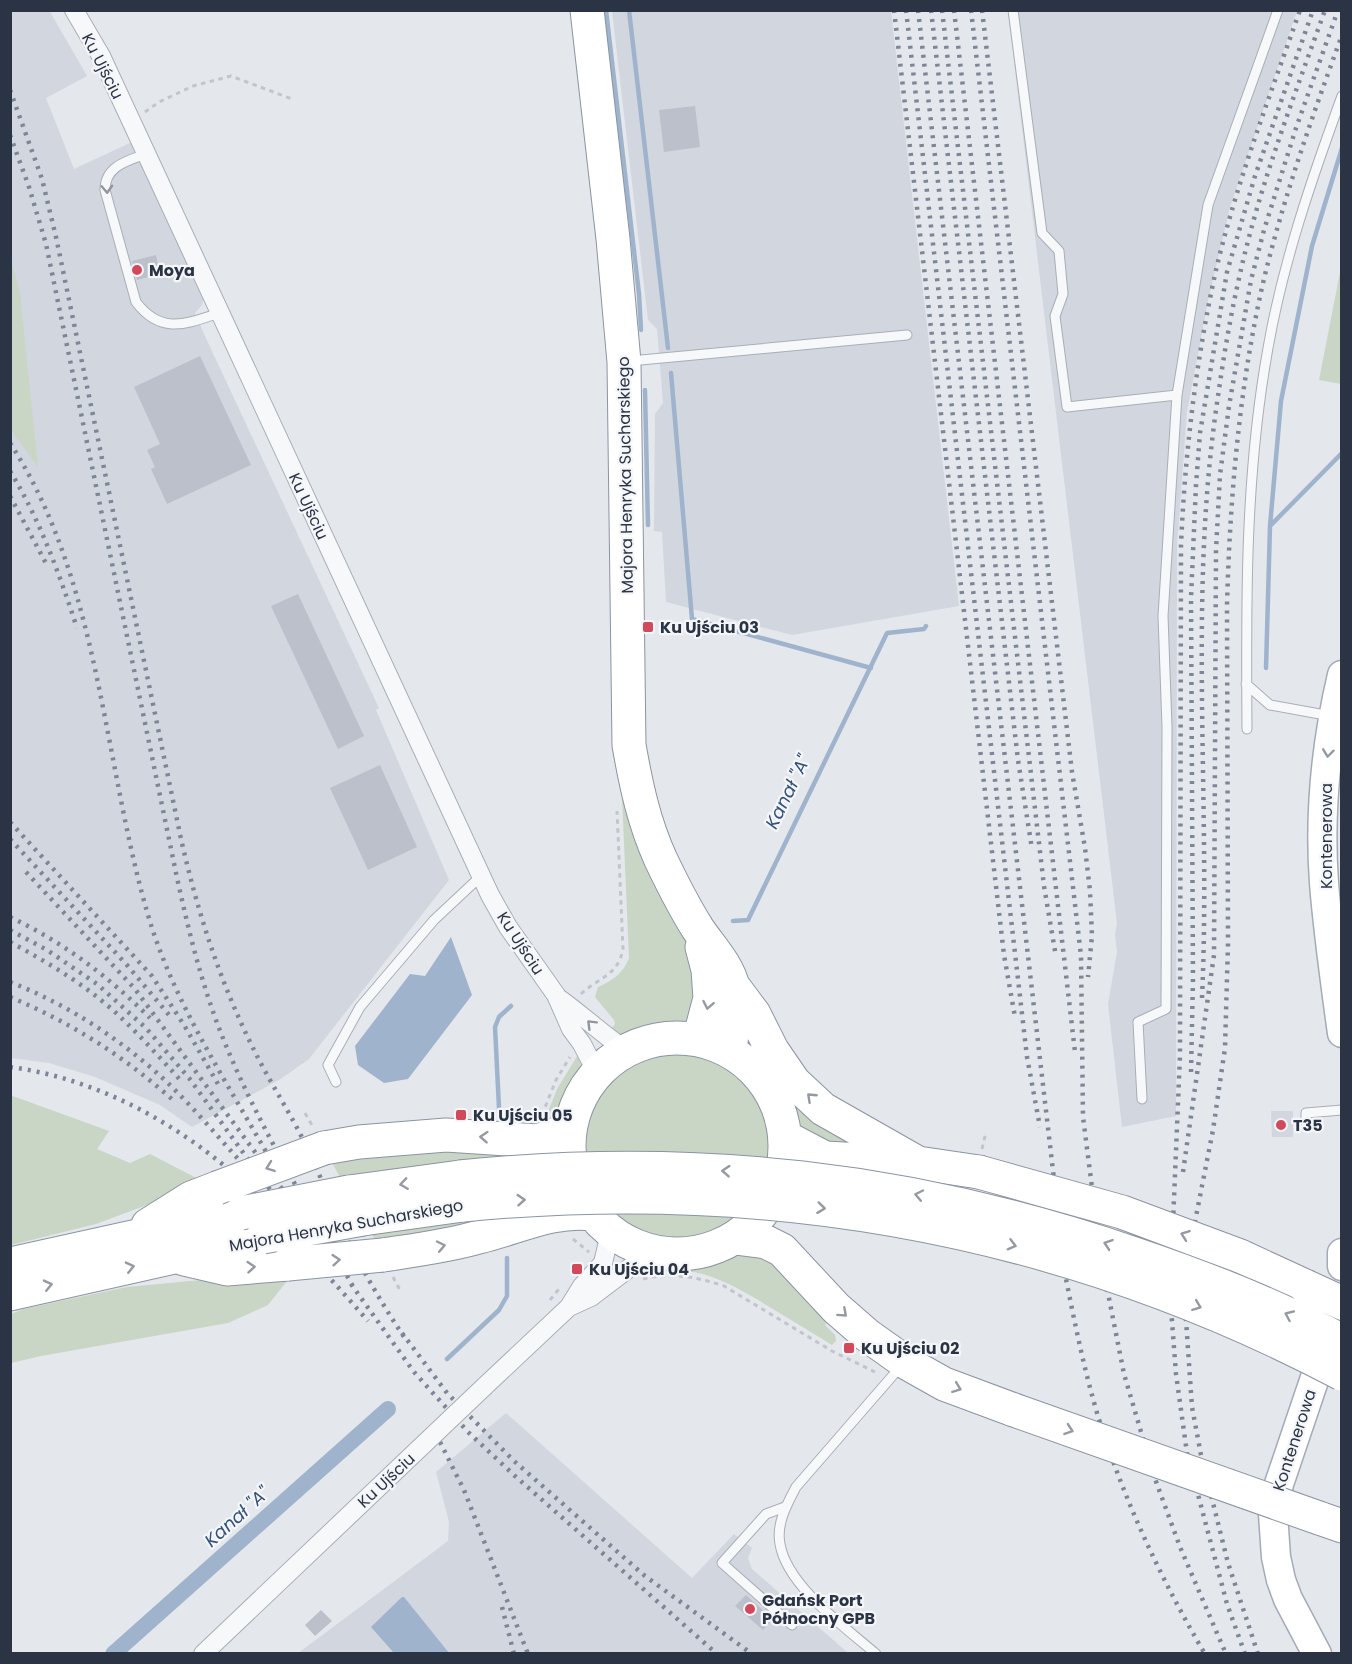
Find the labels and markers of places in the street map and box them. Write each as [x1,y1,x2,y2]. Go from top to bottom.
place label: Moya [149,259,195,282]
marker: Moya [130,263,144,277]
place label: Ku Ujściu 03 [660,616,759,639]
marker: Ku Ujściu 03 [641,620,655,634]
place label: Ku Ujściu 05 [473,1104,573,1127]
marker: Ku Ujściu 05 [454,1108,468,1122]
place label: T35 [1293,1114,1323,1137]
marker: T35 [1274,1118,1288,1132]
place label: Ku Ujściu 04 [589,1258,689,1281]
marker: Ku Ujściu 04 [570,1262,584,1276]
place label: Ku Ujściu 02 [861,1337,959,1360]
marker: Ku Ujściu 02 [842,1341,856,1355]
place label: Gdańsk Port Północny GPB [762,1589,875,1630]
marker: Gdańsk Port Północny GPB [743,1602,757,1616]

